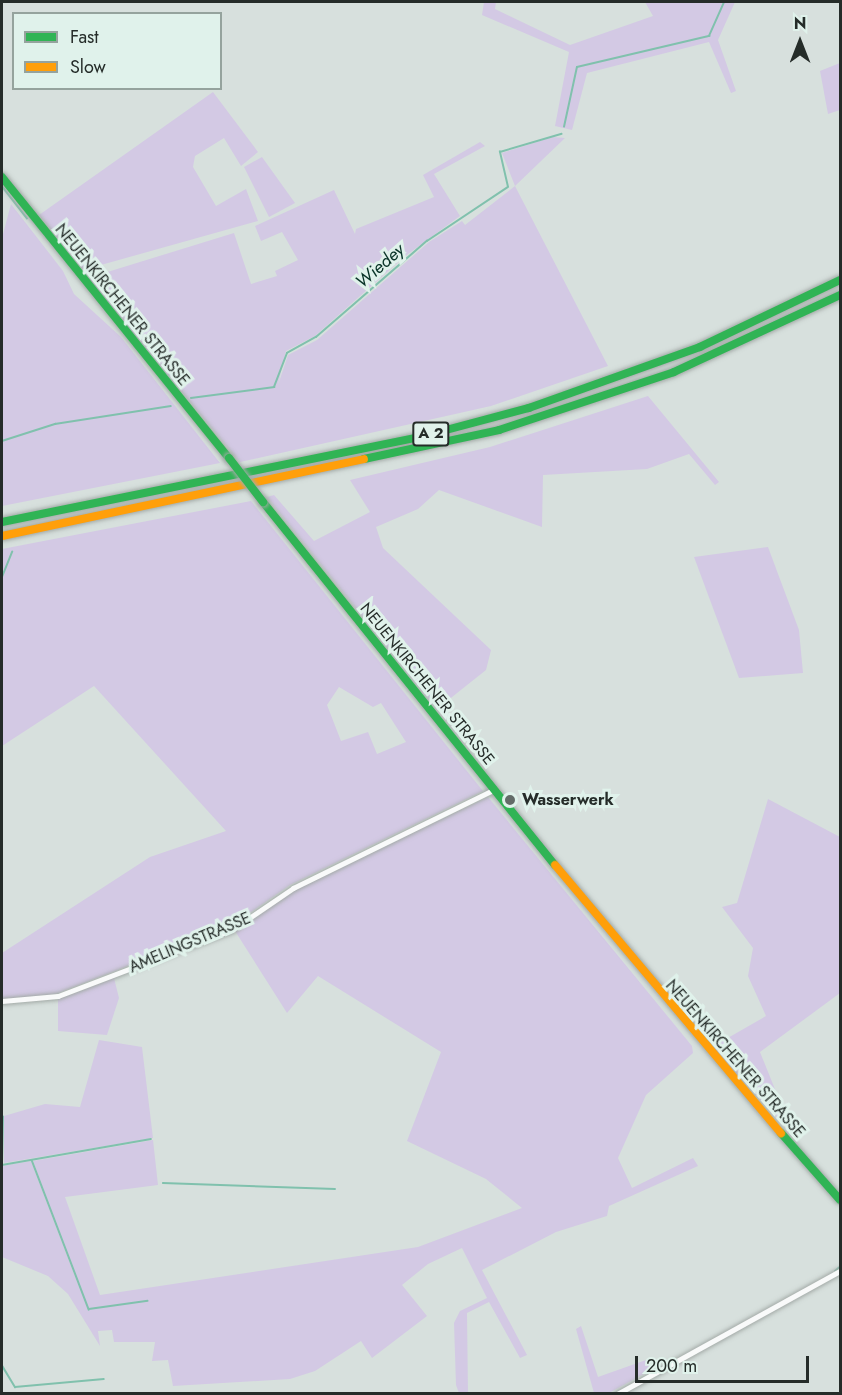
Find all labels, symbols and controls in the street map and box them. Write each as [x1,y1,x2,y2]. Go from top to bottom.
legend [12,12,222,90]
north arrow [770,12,830,72]
text: N [794,12,806,35]
text: Fast [70,24,99,50]
text: Slow [70,54,106,80]
street label: NEUENKIRCHENER STRASSE [51,220,193,390]
water label: Wiedey [351,239,409,293]
road number: A 2 [412,422,450,446]
street label: NEUENKIRCHENER STRASSE [356,599,498,769]
place label: Wasserwerk [522,790,614,810]
marker: Wasserwerk [503,793,517,807]
street label: AMELINGSTRASSE [126,909,254,977]
street label: NEUENKIRCHENER STRASSE [661,976,809,1142]
scale bar [638,1344,812,1382]
text: 200 m [646,1353,697,1379]

